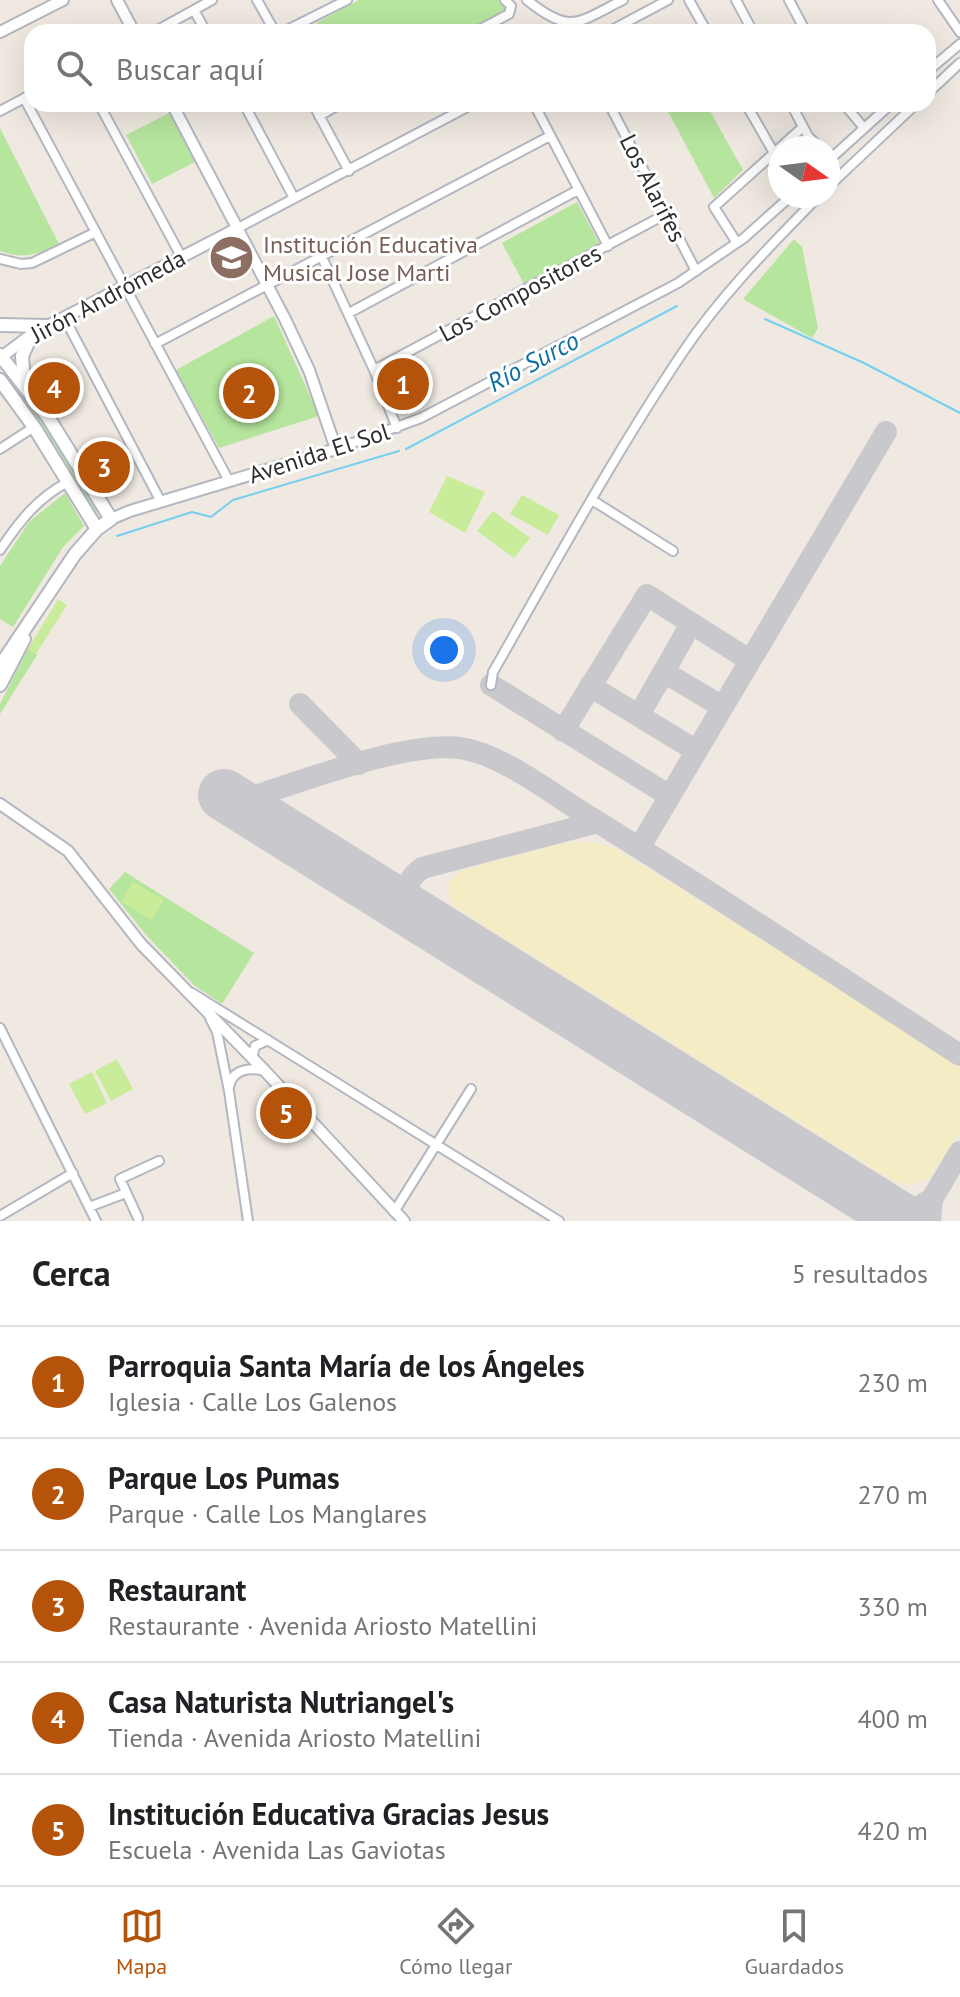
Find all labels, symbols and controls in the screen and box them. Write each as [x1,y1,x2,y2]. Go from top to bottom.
search box [24,24,936,112]
icon: search [52,46,96,90]
text: Buscar aquí [116,49,264,88]
street label: Los Alarifes [613,129,693,247]
north arrow [768,136,840,208]
place label: Institución Educativa Musical Jose Marti [263,229,478,288]
school or university icon: Institución Educativa Musical Jose Marti [208,234,256,282]
street label: Los Compositores [434,237,606,349]
street label: Jirón Andrómeda [24,242,191,350]
water label: Río Surco [482,323,584,399]
pin: 1 [377,354,429,414]
pin: 4 [28,358,80,418]
pin: 2 [223,363,275,423]
street label: Avenida El Sol [245,416,393,490]
pin: 3 [78,437,130,497]
your location [424,630,464,670]
pin: 5 [260,1083,312,1143]
text: Cerca [32,1251,111,1295]
text: 5 resultados [792,1257,928,1290]
text: Parroquia Santa María de los Ángeles [108,1346,585,1385]
text: 1 [51,1366,65,1399]
text: 230 m [857,1366,928,1399]
text: Iglesia · Calle Los Galenos [108,1385,397,1418]
text: Parque Los Pumas [108,1458,340,1497]
text: 2 [51,1478,65,1511]
text: 270 m [857,1478,928,1511]
text: Parque · Calle Los Manglares [108,1497,427,1530]
text: Restaurant [108,1570,246,1609]
text: 3 [51,1590,65,1623]
text: 330 m [857,1590,928,1623]
text: Restaurante · Avenida Ariosto Matellini [108,1609,538,1642]
text: Casa Naturista Nutriangel's [108,1682,454,1721]
text: 4 [51,1702,65,1735]
text: 400 m [857,1702,928,1735]
text: Tienda · Avenida Ariosto Matellini [108,1721,482,1754]
text: Institución Educativa Gracias Jesus [108,1794,549,1833]
text: 5 [51,1814,65,1847]
text: 420 m [857,1814,928,1847]
text: Escuela · Avenida Las Gaviotas [108,1833,446,1866]
tab: Mapa [116,1904,167,1980]
tab: Cómo llegar [399,1904,512,1980]
tab: Guardados [745,1904,844,1980]

